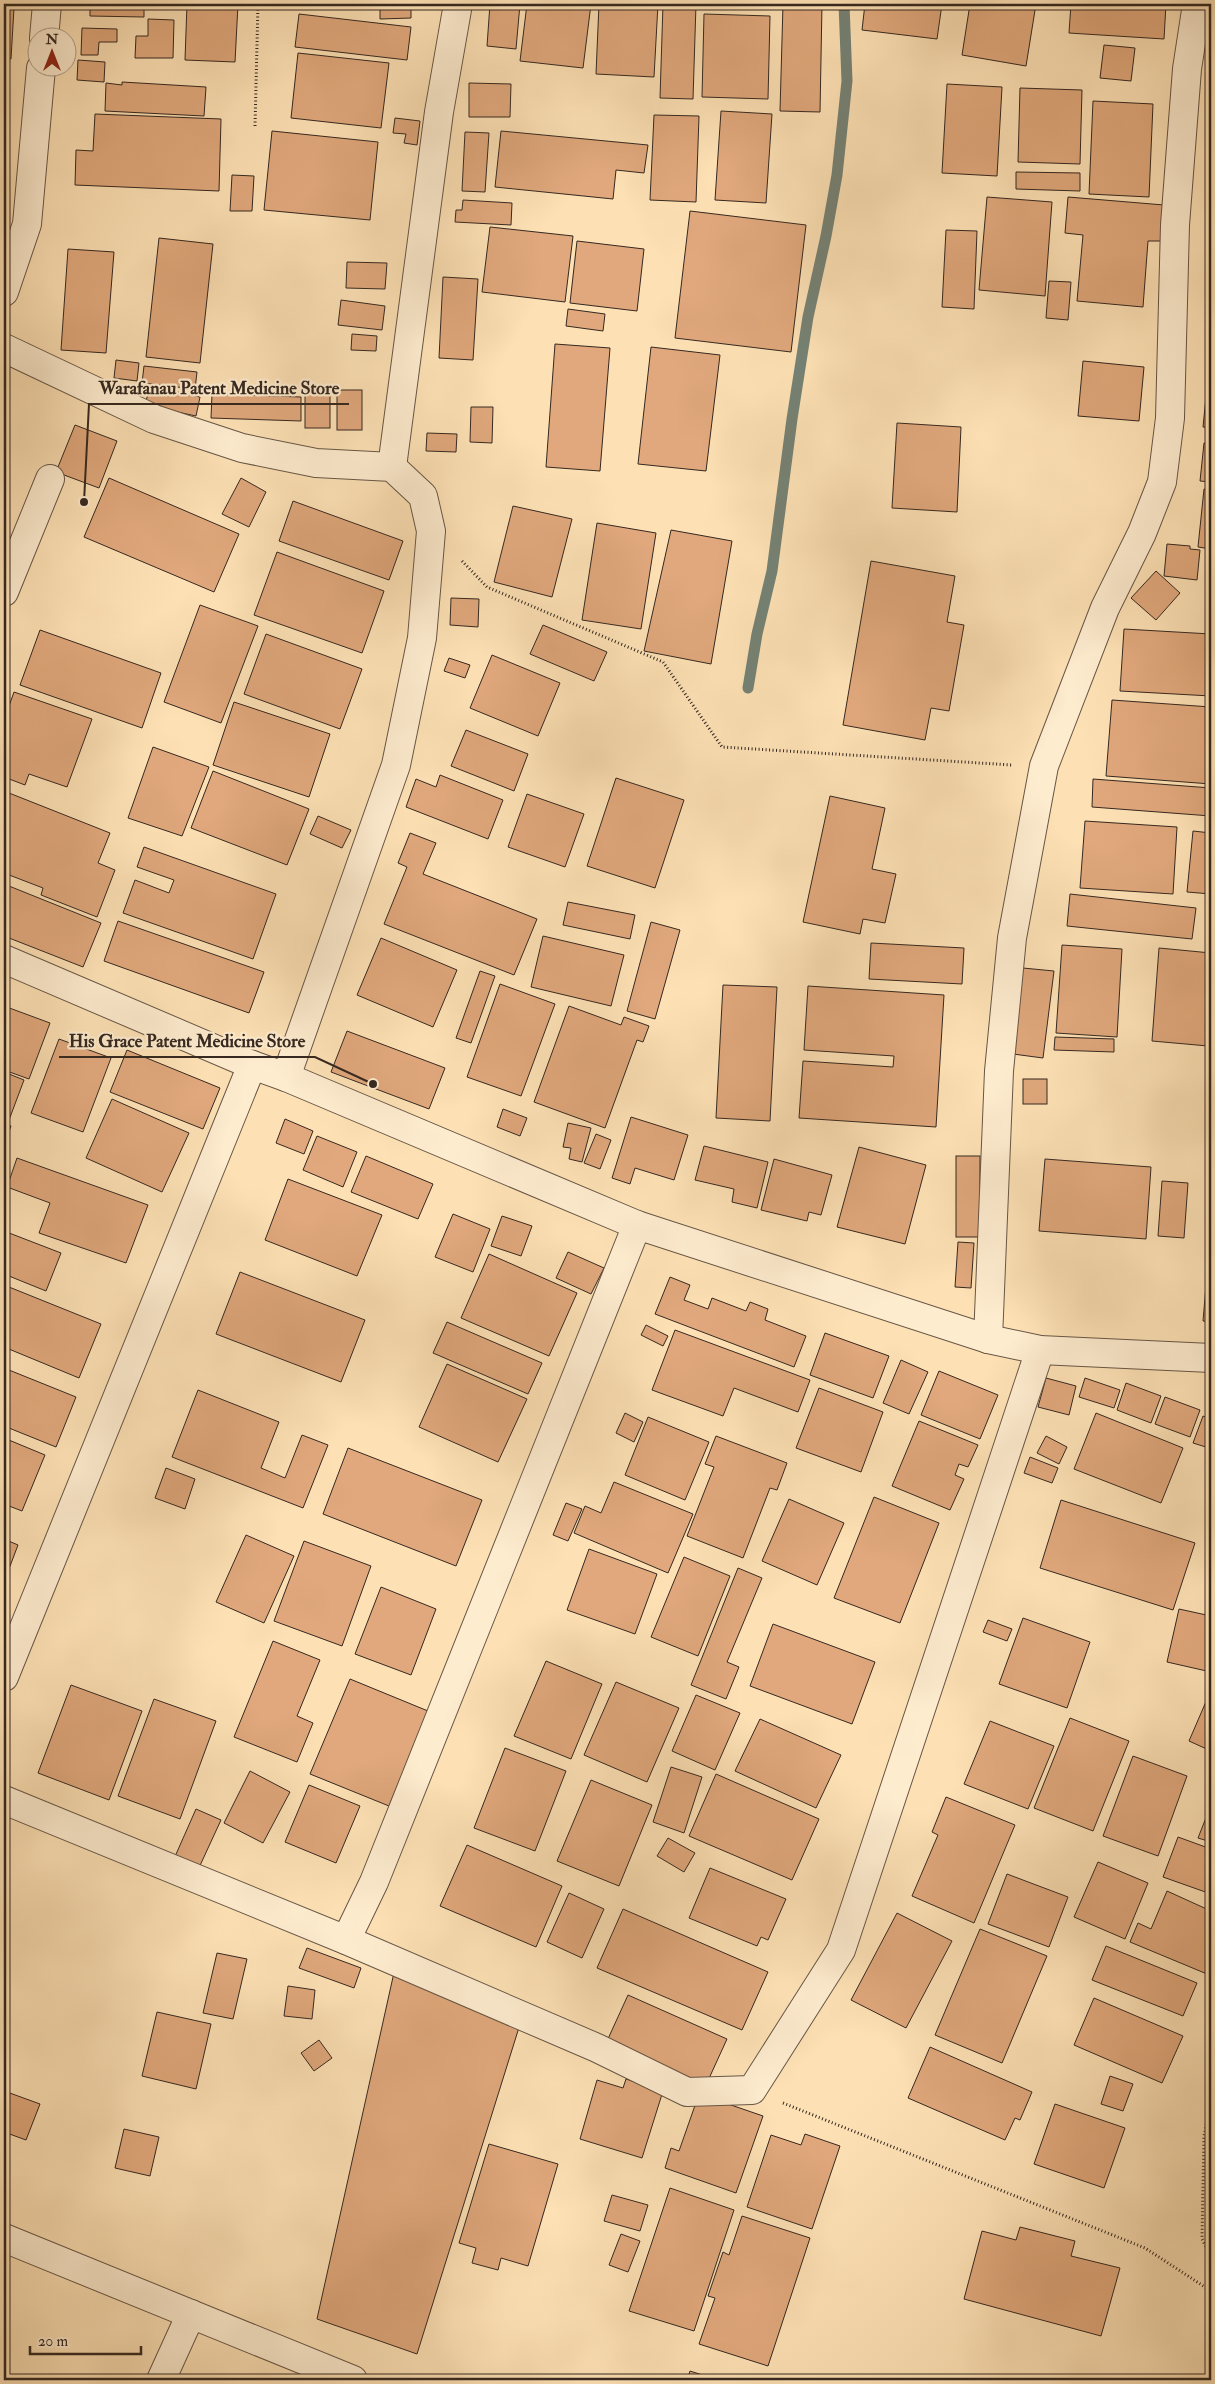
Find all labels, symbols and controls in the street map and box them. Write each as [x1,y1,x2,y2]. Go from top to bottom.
north arrow [28,28,78,78]
text: N [45,31,59,48]
callout: Warafanau Patent Medicine Store [89,371,349,404]
text: Warafanau Patent Medicine Store [98,377,340,400]
callout: His Grace Patent Medicine Store [59,1024,315,1057]
text: His Grace Patent Medicine Store [69,1030,306,1053]
scale bar [30,2324,141,2356]
text: 20 m [38,2332,68,2351]

